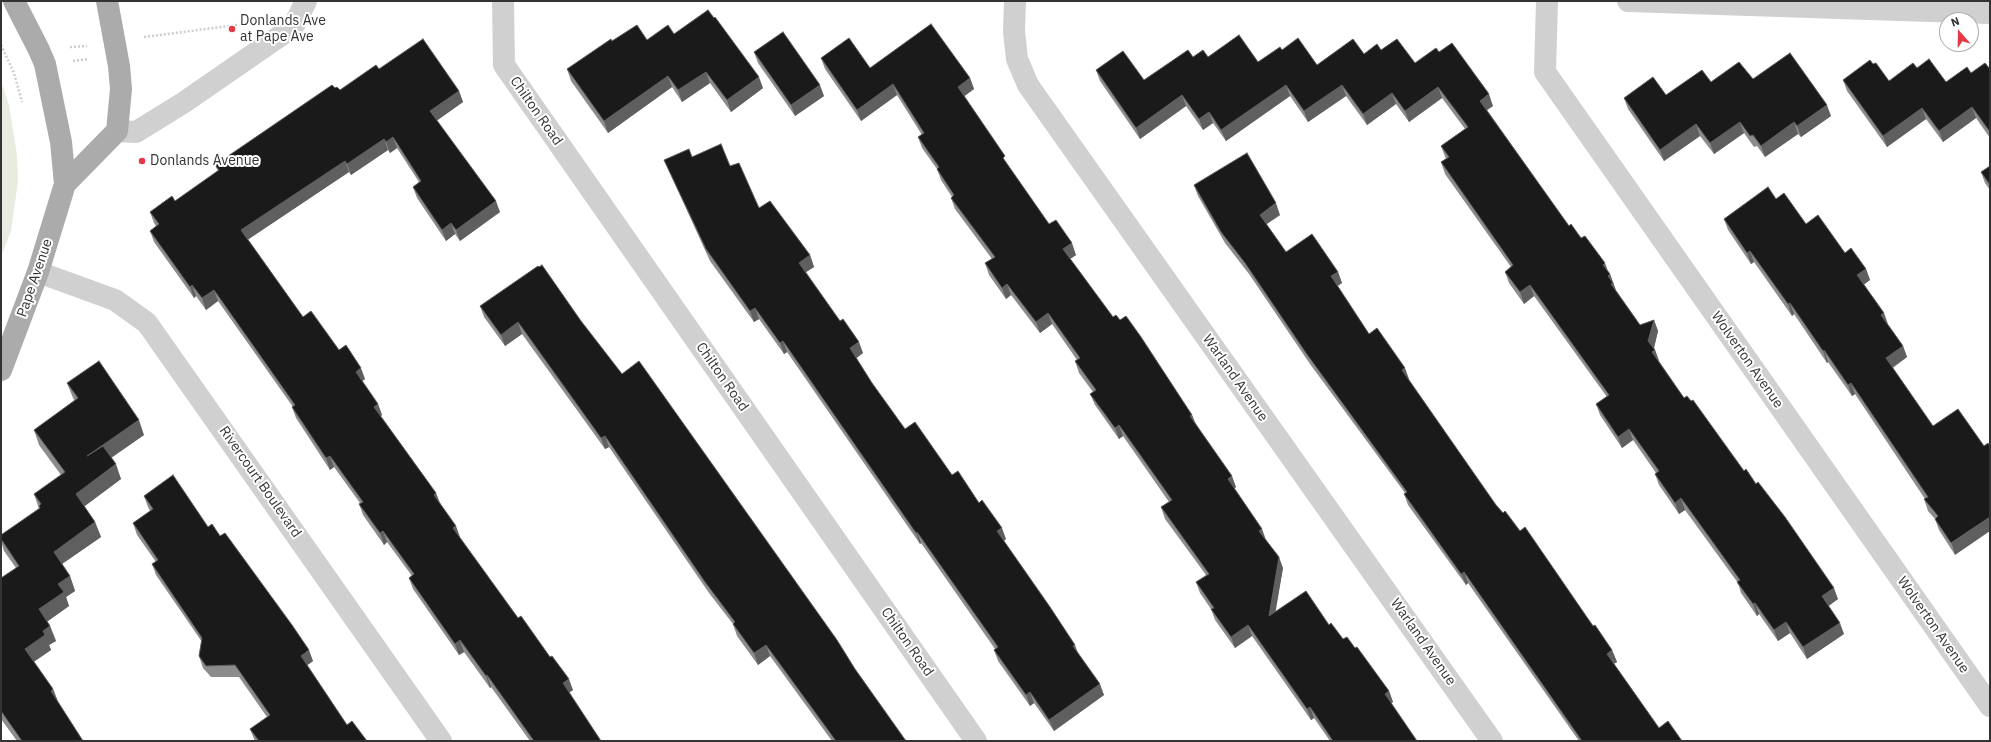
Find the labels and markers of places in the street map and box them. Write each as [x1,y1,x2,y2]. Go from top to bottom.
place label: Donlands Ave at Pape Ave [240,13,326,46]
marker: Donlands Ave at Pape Ave [227,24,237,34]
place label: Donlands Avenue [150,153,259,169]
marker: Donlands Avenue [137,156,147,166]

